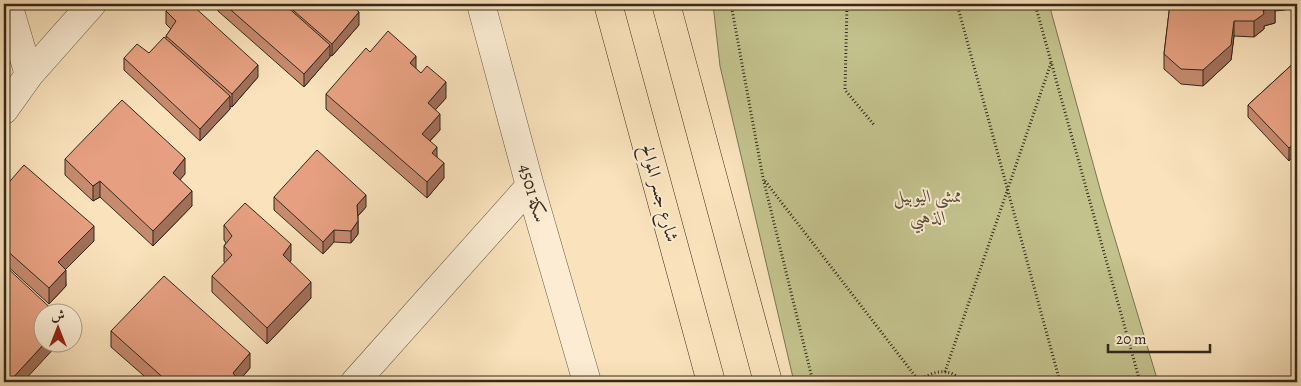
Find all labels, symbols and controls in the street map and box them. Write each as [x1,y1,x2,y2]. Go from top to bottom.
street label: شارع جسر الموالح [632,142,685,245]
street label: سكة 4501 [513,161,553,225]
park label: ممشى اليوبيل الذهبي [893,184,963,234]
north arrow [32,304,82,354]
text: ش [51,306,65,325]
scale bar [1108,321,1211,353]
text: 20 m [1116,329,1147,349]

